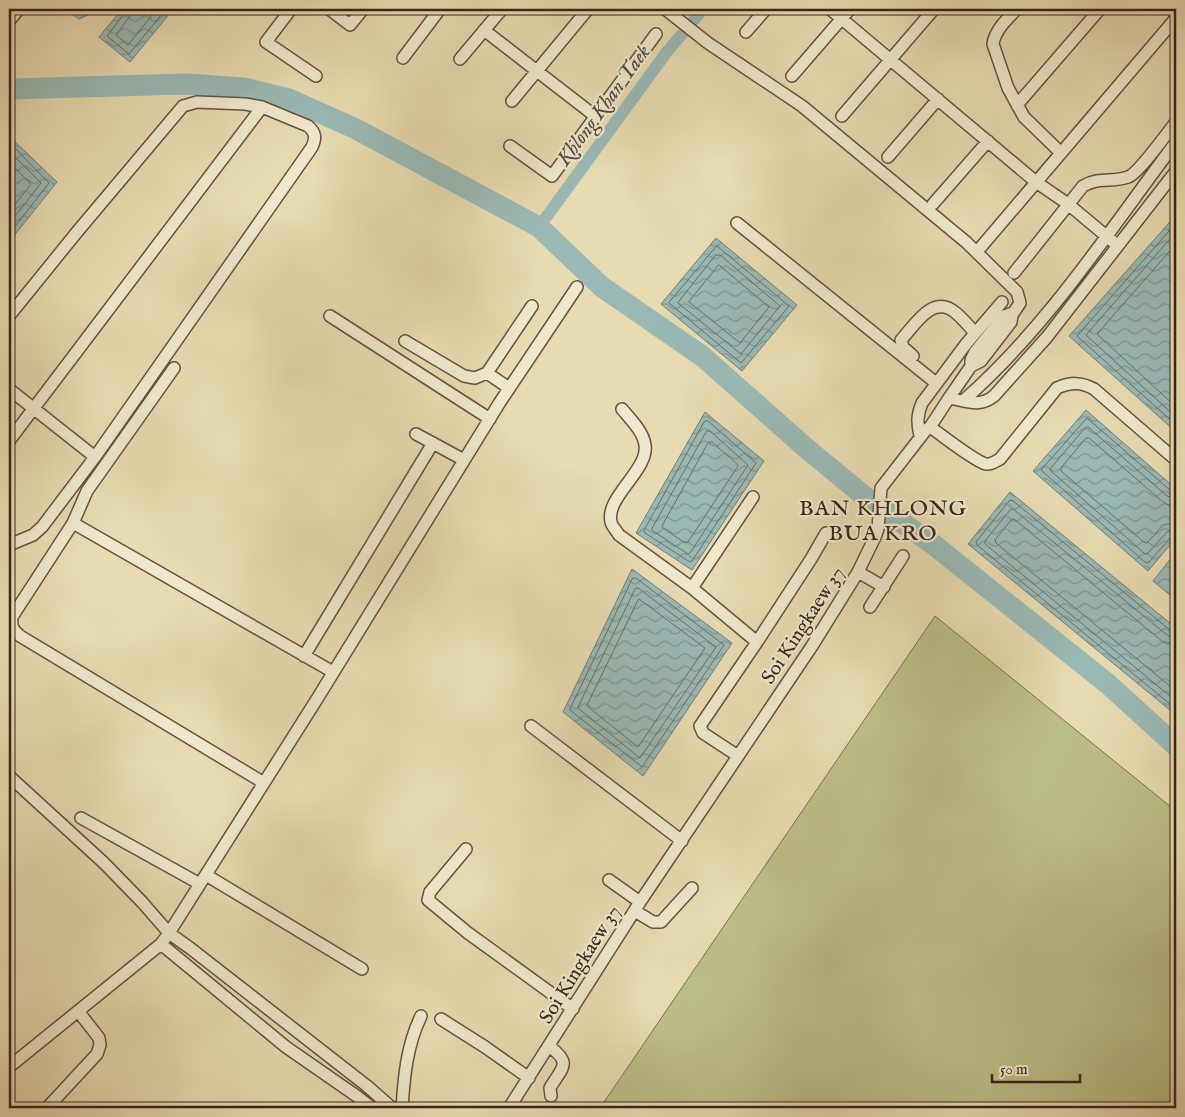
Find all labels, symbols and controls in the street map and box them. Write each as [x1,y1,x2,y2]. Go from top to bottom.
water label: Khlong Khan Taek [551,40,658,173]
district label: BAN KHLONG BUA KRO [799,495,967,548]
street label: Soi Kingkaew 37 [756,562,850,689]
street label: Soi Kingkaew 37 [534,901,627,1029]
scale bar [992,1052,1080,1084]
text: 50 m [1000,1060,1028,1079]

